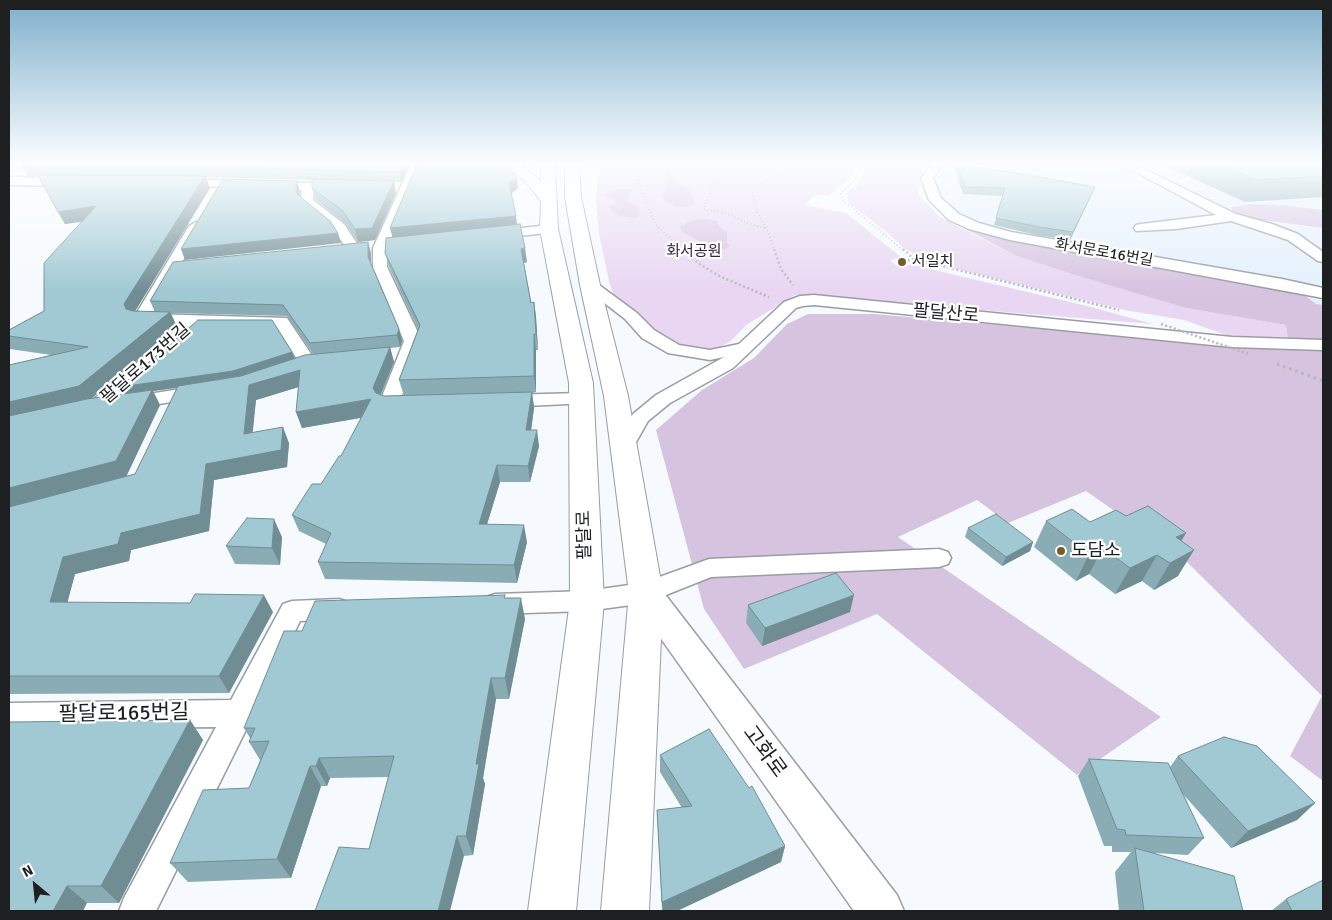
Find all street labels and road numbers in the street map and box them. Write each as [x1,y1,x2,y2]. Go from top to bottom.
street label: 화서문로16번길 [1054,236,1154,270]
street label: 팔달산로 [912,300,980,328]
street label: 팔달로173번길 [97,319,195,409]
street label: 팔달로 [574,510,596,560]
street label: 팔달로165번길 [58,700,190,728]
street label: 고화로 [737,721,791,783]

